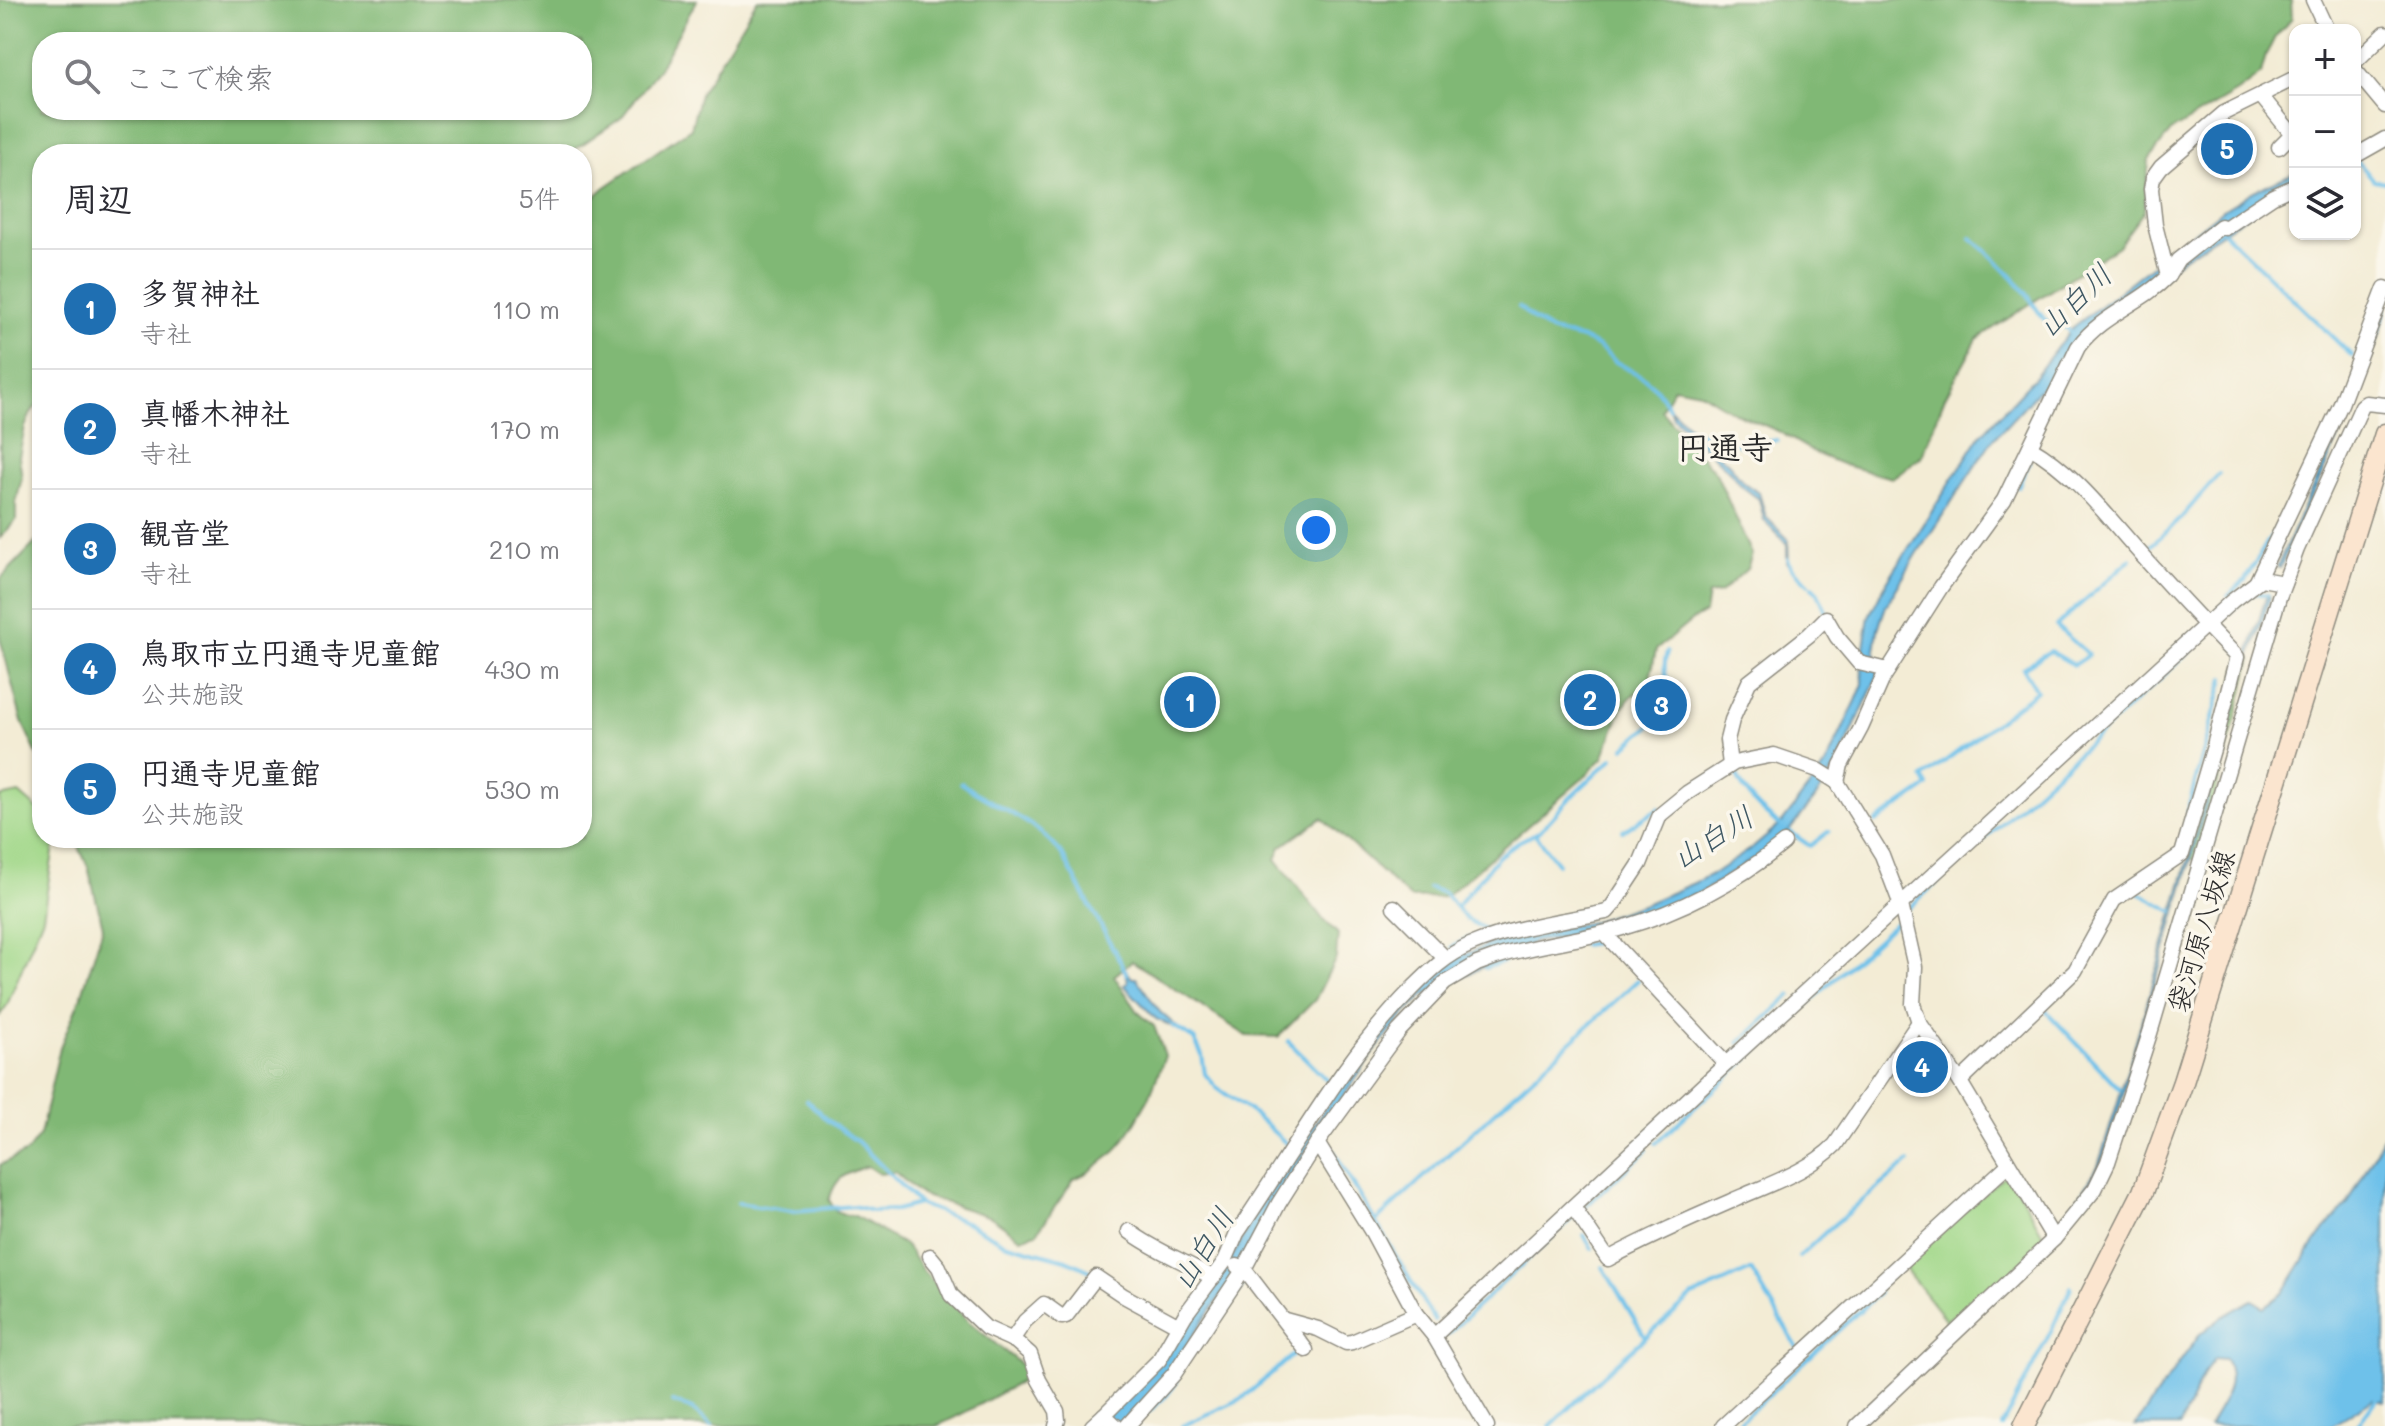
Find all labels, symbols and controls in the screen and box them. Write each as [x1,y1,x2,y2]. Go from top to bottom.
map controls [2289,24,2361,240]
button: + [2289,24,2361,96]
search box [32,32,592,120]
icon: search [60,54,104,98]
text: ここで検索 [124,57,274,97]
button: − [2289,96,2361,168]
pin: 5 [2201,119,2253,179]
button: layers [2289,168,2361,240]
text: 周辺 [64,175,132,220]
text: 5件 [519,181,560,215]
water label: 山白川 [2027,254,2120,345]
text: 多賀神社 [140,272,260,312]
text: 1 [84,292,96,326]
text: 110 m [492,292,560,326]
text: 寺社 [140,316,192,350]
text: 真幡木神社 [140,392,290,432]
text: 2 [83,412,97,446]
text: 170 m [489,412,560,446]
district label: 円通寺 [1677,425,1773,467]
text: 寺社 [140,436,192,470]
your location [1296,510,1336,550]
text: 観音堂 [140,512,230,552]
text: 3 [82,532,98,566]
text: 210 m [489,532,560,566]
text: 寺社 [140,556,192,590]
text: 鳥取市立円通寺児童館 [140,632,440,672]
text: 4 [82,652,98,686]
text: 430 m [484,652,560,686]
pin: 2 [1564,670,1616,730]
pin: 1 [1164,672,1216,732]
pin: 3 [1635,675,1687,735]
text: 公共施設 [140,676,244,710]
text: 円通寺児童館 [140,752,320,792]
text: 5 [82,772,98,806]
text: 530 m [485,772,560,806]
water label: 山白川 [1663,795,1761,877]
text: 公共施設 [140,796,244,830]
street label: 袋河原八坂線 [2158,845,2242,1016]
pin: 4 [1896,1037,1948,1097]
water label: 山白川 [1160,1199,1242,1297]

